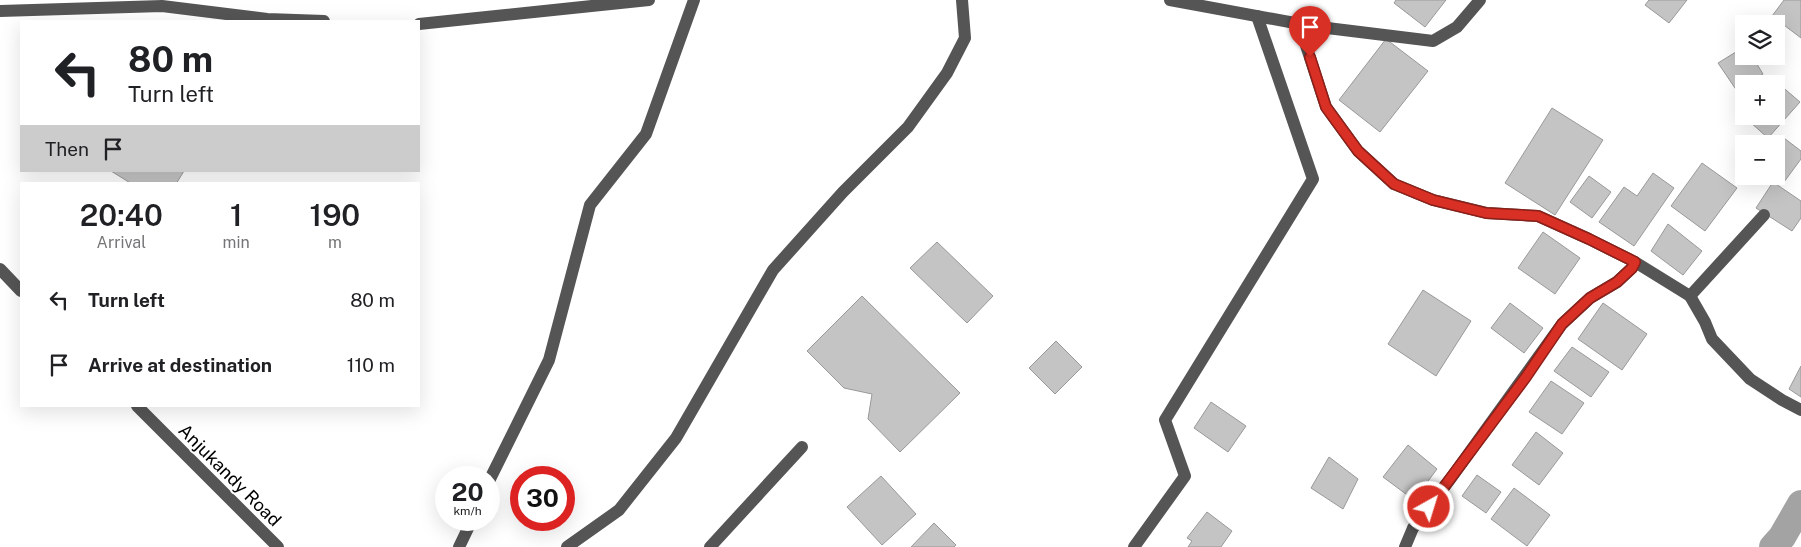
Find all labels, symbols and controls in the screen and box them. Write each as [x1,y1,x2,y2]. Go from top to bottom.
pin [1289,6,1331,57]
icon: arrive [1296,13,1324,41]
map controls [1735,15,1785,185]
button: layers [1735,15,1785,65]
text: 80 m [128,39,213,80]
icon: left [45,40,110,105]
button: + [1735,75,1785,125]
text: Turn left [128,81,214,107]
icon: arrive [99,135,127,163]
button: − [1735,135,1785,185]
text: Then [45,138,89,160]
text: 20:40 [80,197,163,233]
text: 1 [230,197,242,233]
text: 190 [310,197,360,233]
text: Arrival [97,233,146,252]
text: min [223,233,250,252]
text: m [328,233,342,252]
icon: left [45,286,73,314]
text: Turn left [88,289,165,311]
text: 80 m [350,289,395,311]
icon: arrive [45,351,73,379]
text: Arrive at destination [88,354,272,376]
text: 110 m [347,354,395,376]
street label: Anjukandy Road [174,419,286,531]
speed limit sign: 30 [510,466,575,531]
text: 20 [452,477,484,507]
position arrow [1402,480,1454,532]
text: km/h [453,504,482,518]

